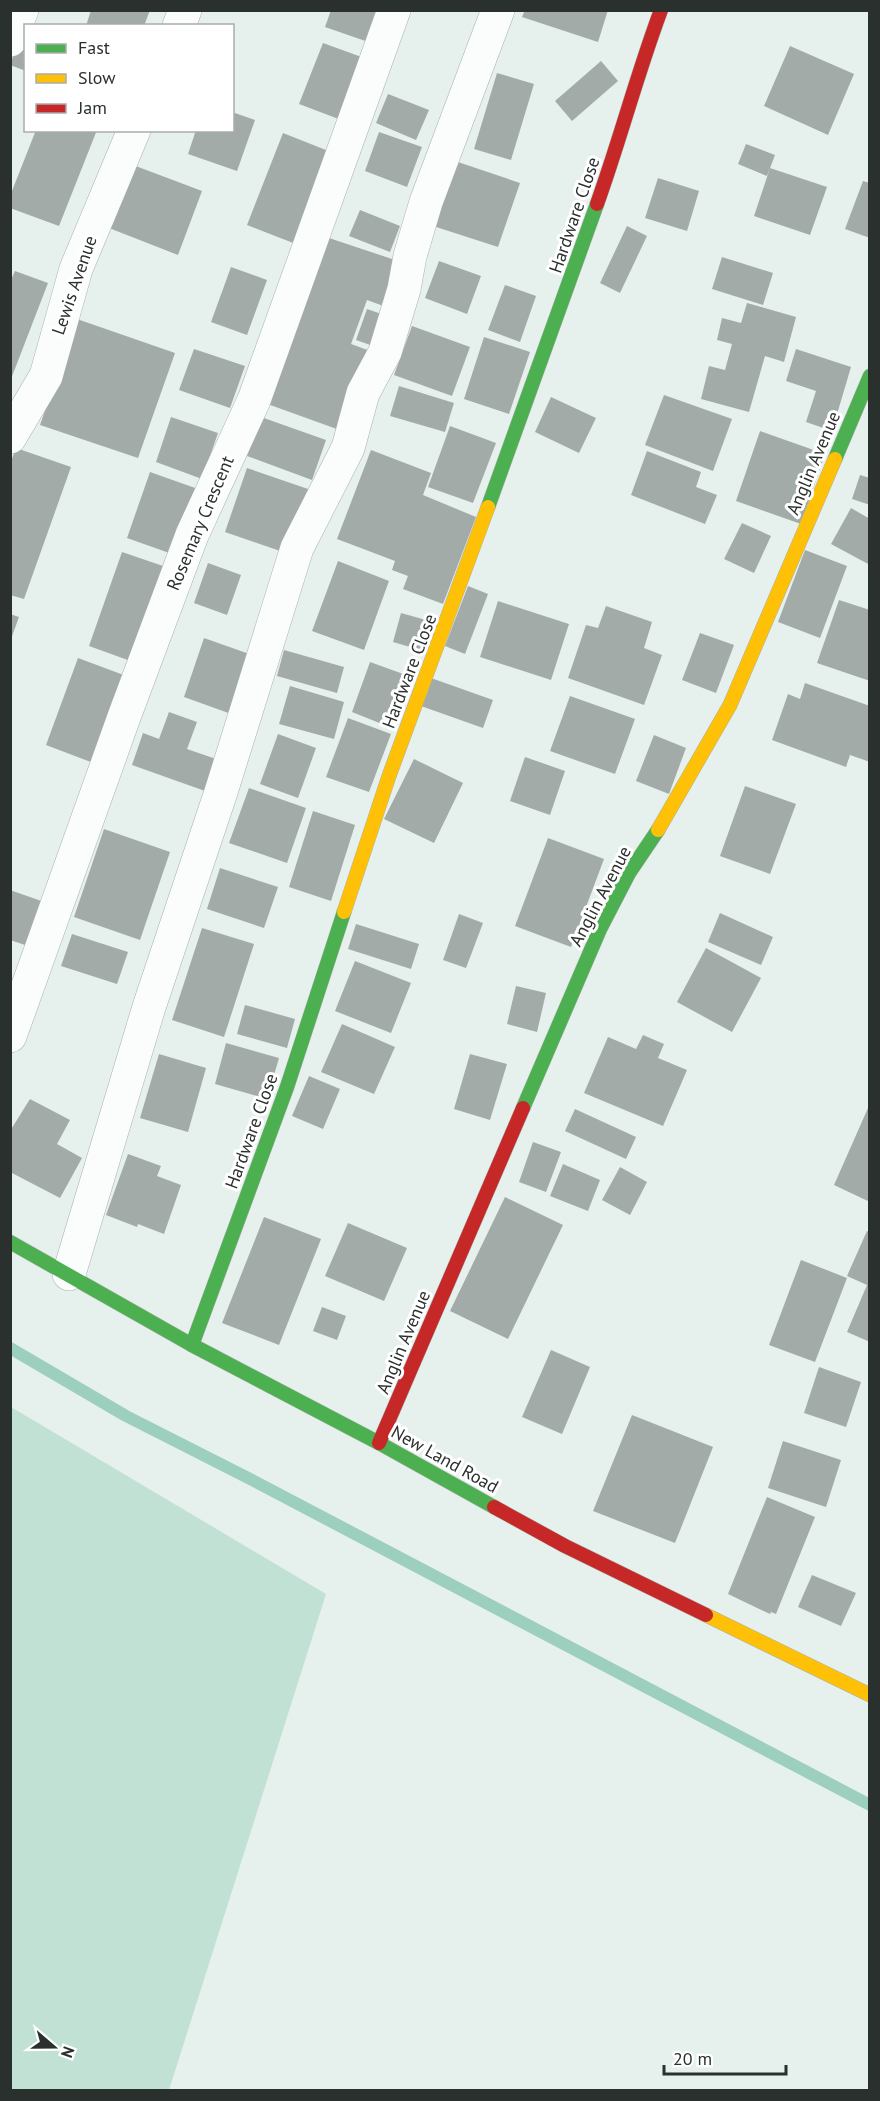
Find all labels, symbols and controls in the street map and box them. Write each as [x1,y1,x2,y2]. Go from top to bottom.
legend [24,24,234,132]
text: Fast [78,36,110,59]
text: Slow [78,66,116,89]
text: Jam [77,96,107,119]
street label: Hardware Close [543,154,605,276]
street label: Lewis Avenue [46,232,102,338]
street label: Anglin Avenue [781,408,845,518]
street label: Rosemary Crescent [161,452,239,594]
street label: Hardware Close [377,610,441,732]
street label: Anglin Avenue [564,842,636,950]
street label: Hardware Close [220,1070,282,1192]
street label: Anglin Avenue [371,1287,435,1397]
street label: New Land Road [387,1420,503,1498]
north arrow [24,2017,84,2077]
scale bar [664,2038,786,2076]
text: N [57,2044,79,2060]
text: 20 m [673,2047,712,2070]

